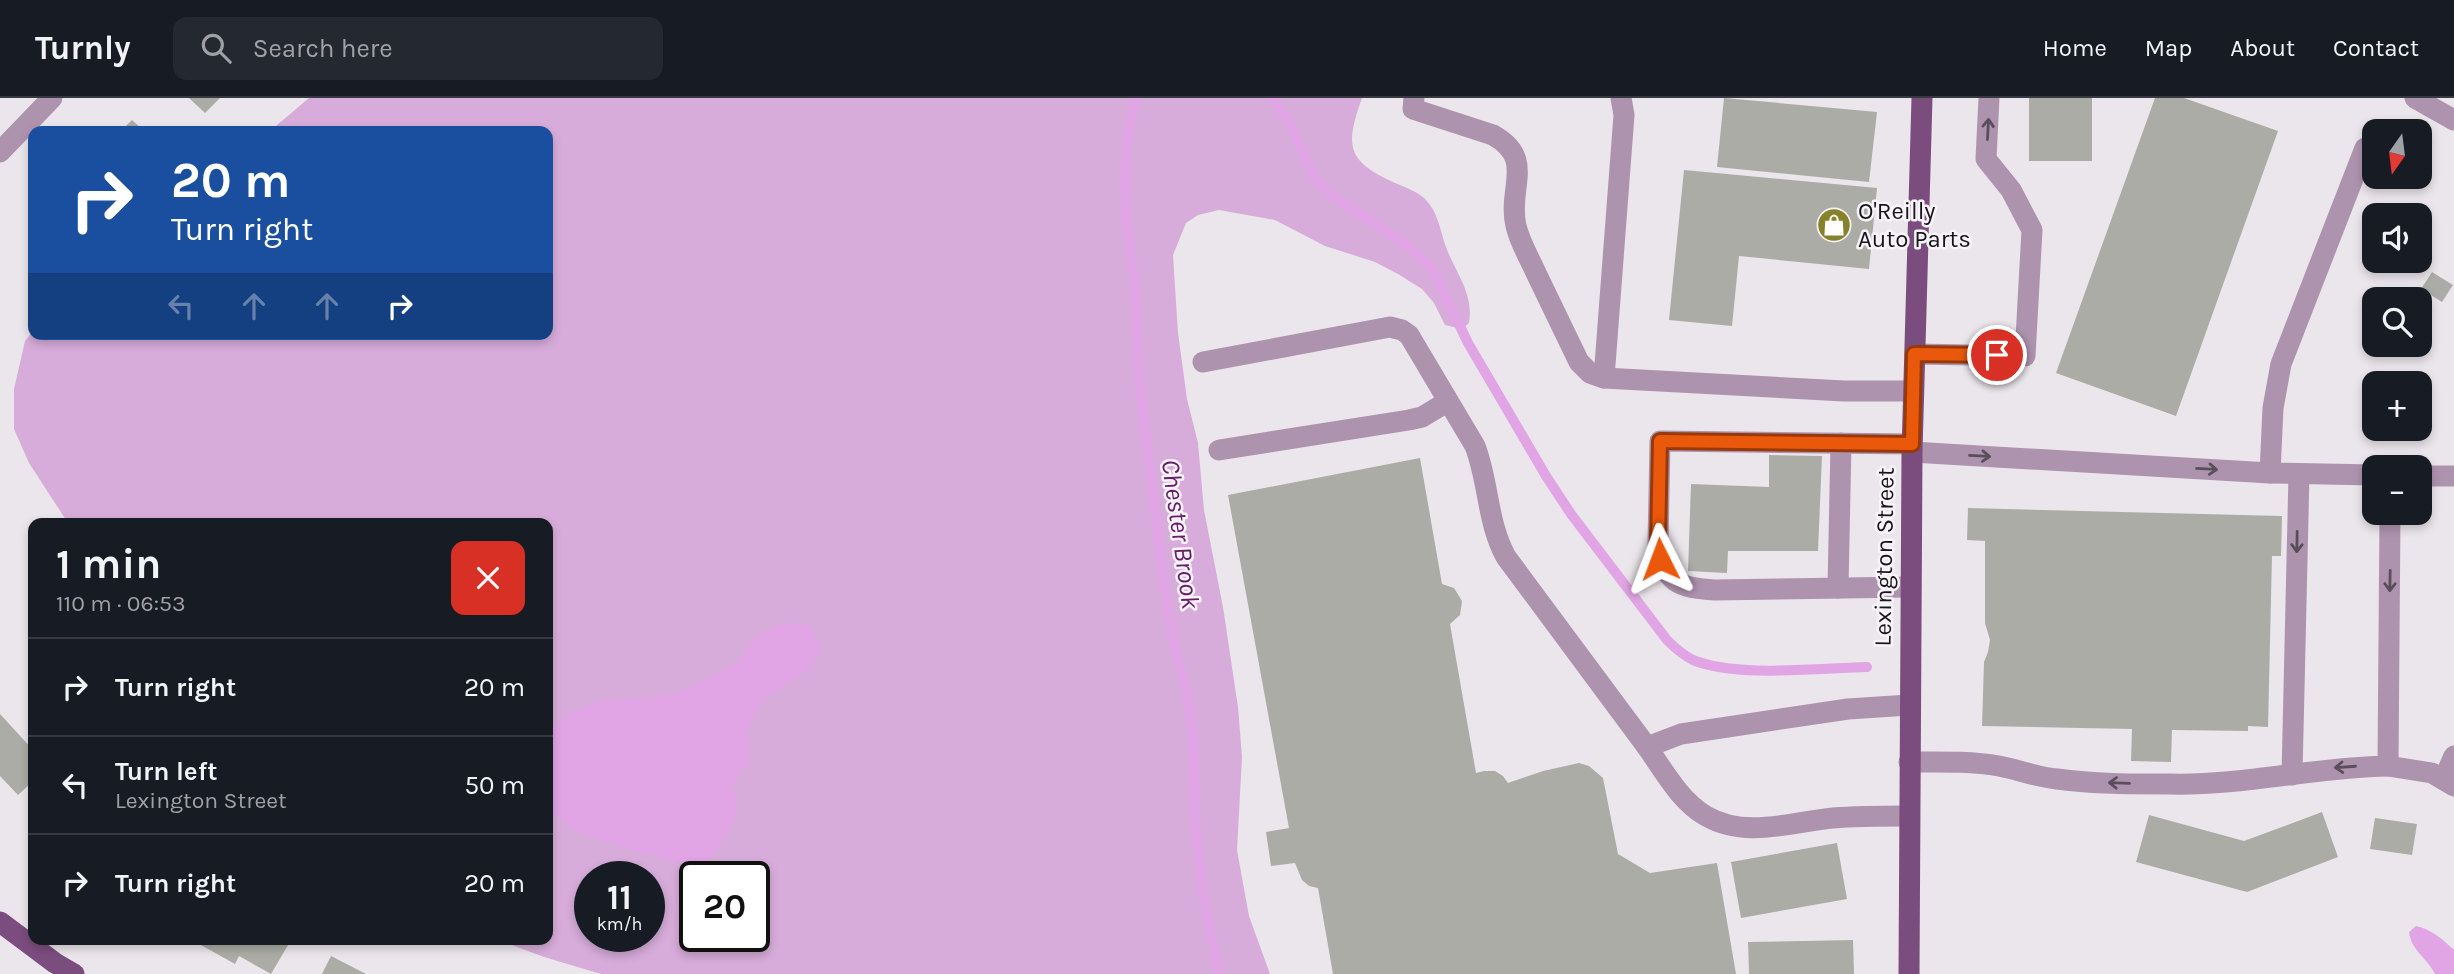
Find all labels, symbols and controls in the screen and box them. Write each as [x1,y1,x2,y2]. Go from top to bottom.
search box [173,17,663,80]
text: Turnly [35,29,131,67]
icon: search [197,29,235,67]
text: Search here [253,33,393,64]
text: Home [2043,34,2107,62]
text: Map [2145,34,2192,62]
text: About [2230,34,2295,62]
text: Contact [2333,34,2419,62]
one-way arrow [1981,117,1994,140]
north arrow [2362,119,2432,189]
map controls [2362,119,2432,525]
text: 20 m [171,152,291,209]
icon: right [56,154,147,245]
place label: O'Reilly Auto Parts [1858,197,1971,253]
button: sound [2362,203,2432,273]
shop icon: O'Reilly Auto Parts [1815,206,1853,244]
text: Turn right [171,211,313,248]
icon: left [162,287,200,325]
icon: ahead [235,287,273,325]
icon: ahead [308,287,346,325]
icon: right [381,287,419,325]
button: search [2362,287,2432,357]
pin [1967,325,2027,385]
icon: arrive [1978,336,2016,374]
button: + [2362,371,2432,441]
one-way arrow [1968,450,1991,463]
button: − [2362,455,2432,525]
water label: Chester Brook [1155,457,1206,611]
one-way arrow [2195,463,2218,476]
street label: Lexington Street [1868,467,1900,647]
position arrow [1623,522,1697,596]
one-way arrow [2290,530,2304,553]
text: 1 min [56,539,161,589]
button: close [451,541,525,615]
one-way arrow [2383,569,2397,592]
text: 110 m · 06:53 [56,590,186,617]
icon: right [56,668,94,706]
text: Turn right [115,672,236,703]
text: 20 m [464,672,525,703]
text: Turn left [115,756,217,787]
one-way arrow [2334,761,2357,774]
icon: left [56,766,94,804]
text: 50 m [464,770,525,801]
one-way arrow [2107,776,2130,789]
text: Lexington Street [115,787,287,814]
speed limit sign: 20 [679,861,770,952]
icon: right [56,864,94,902]
text: Turn right [115,868,236,899]
text: 20 m [464,868,525,899]
text: 11 [607,877,632,918]
text: km/h [597,913,642,935]

